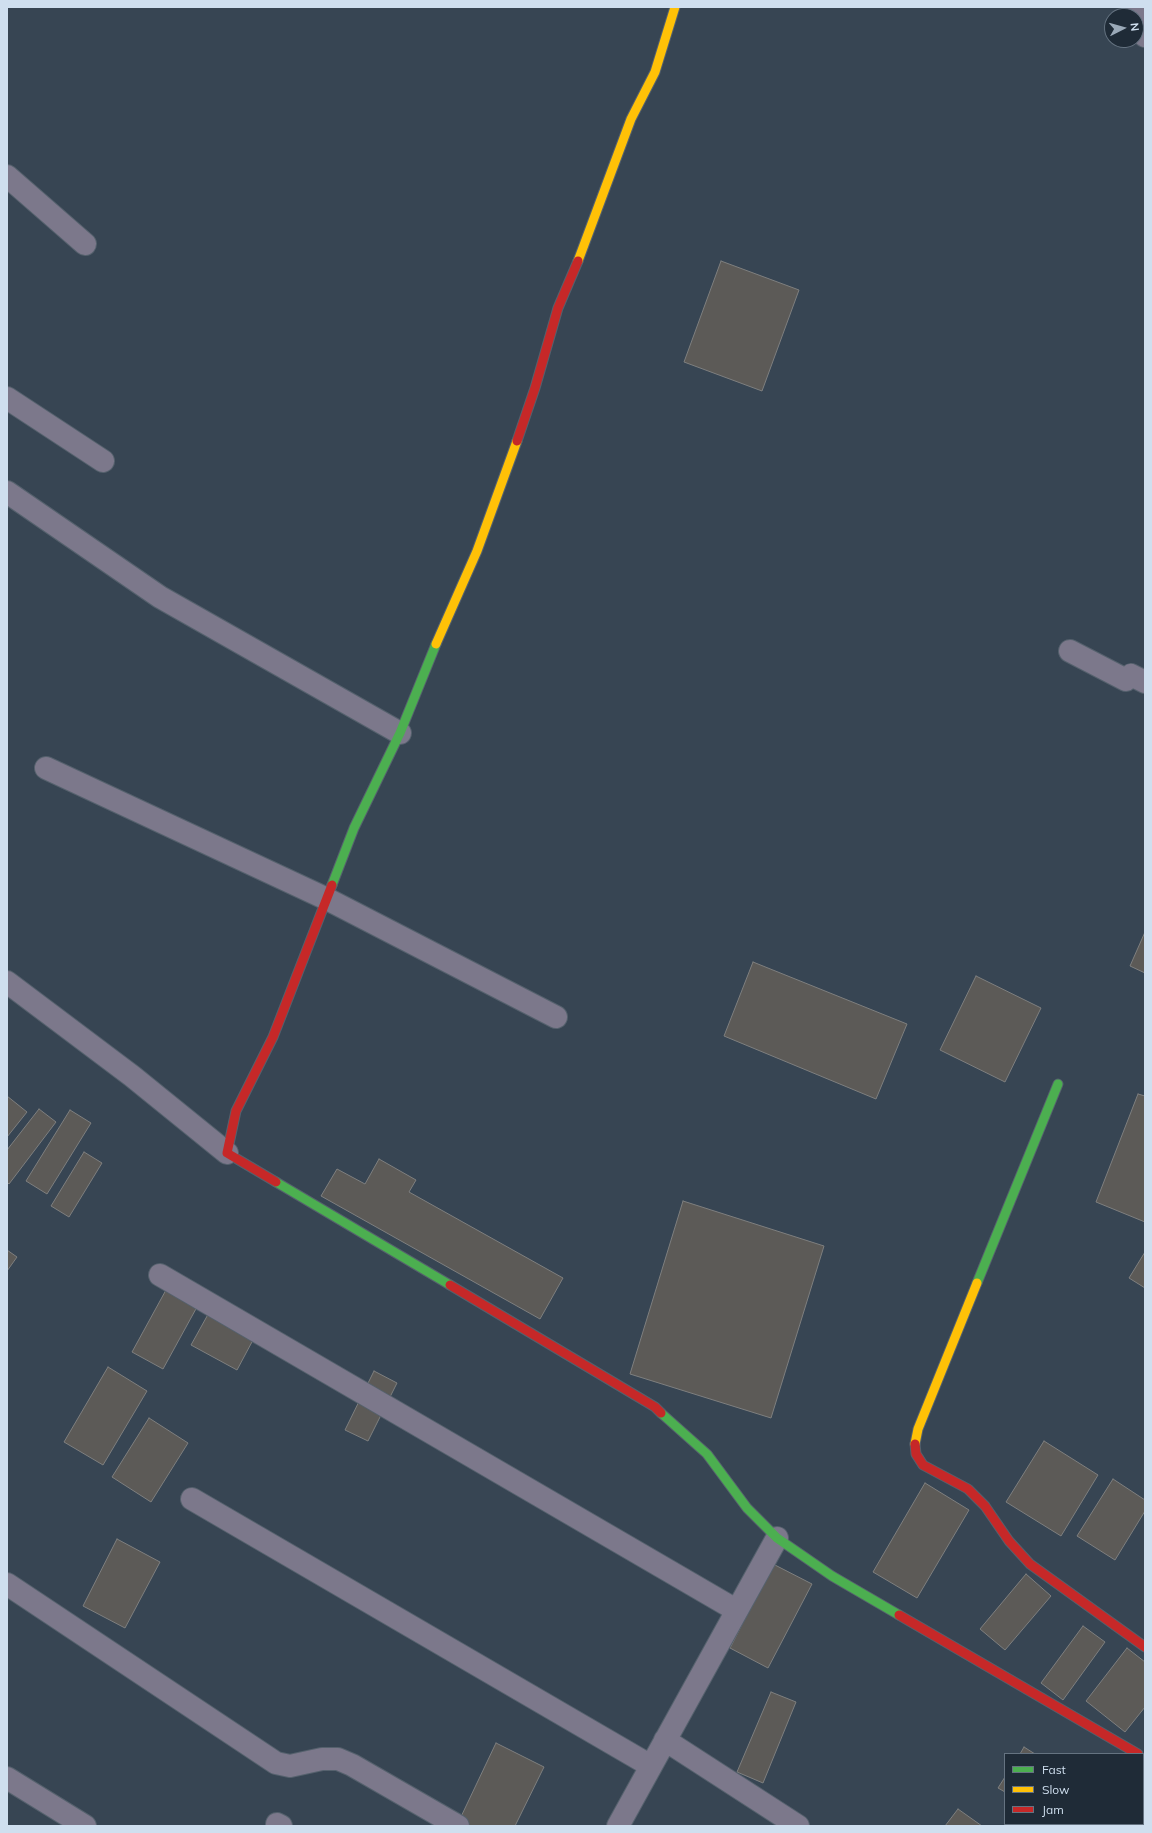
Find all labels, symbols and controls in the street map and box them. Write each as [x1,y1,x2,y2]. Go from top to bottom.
north arrow [1104,8,1144,48]
text: N [1128,22,1142,32]
legend [1004,1753,1144,1825]
text: Fast [1042,1762,1066,1777]
text: Slow [1042,1782,1070,1797]
text: Jam [1042,1802,1064,1817]

